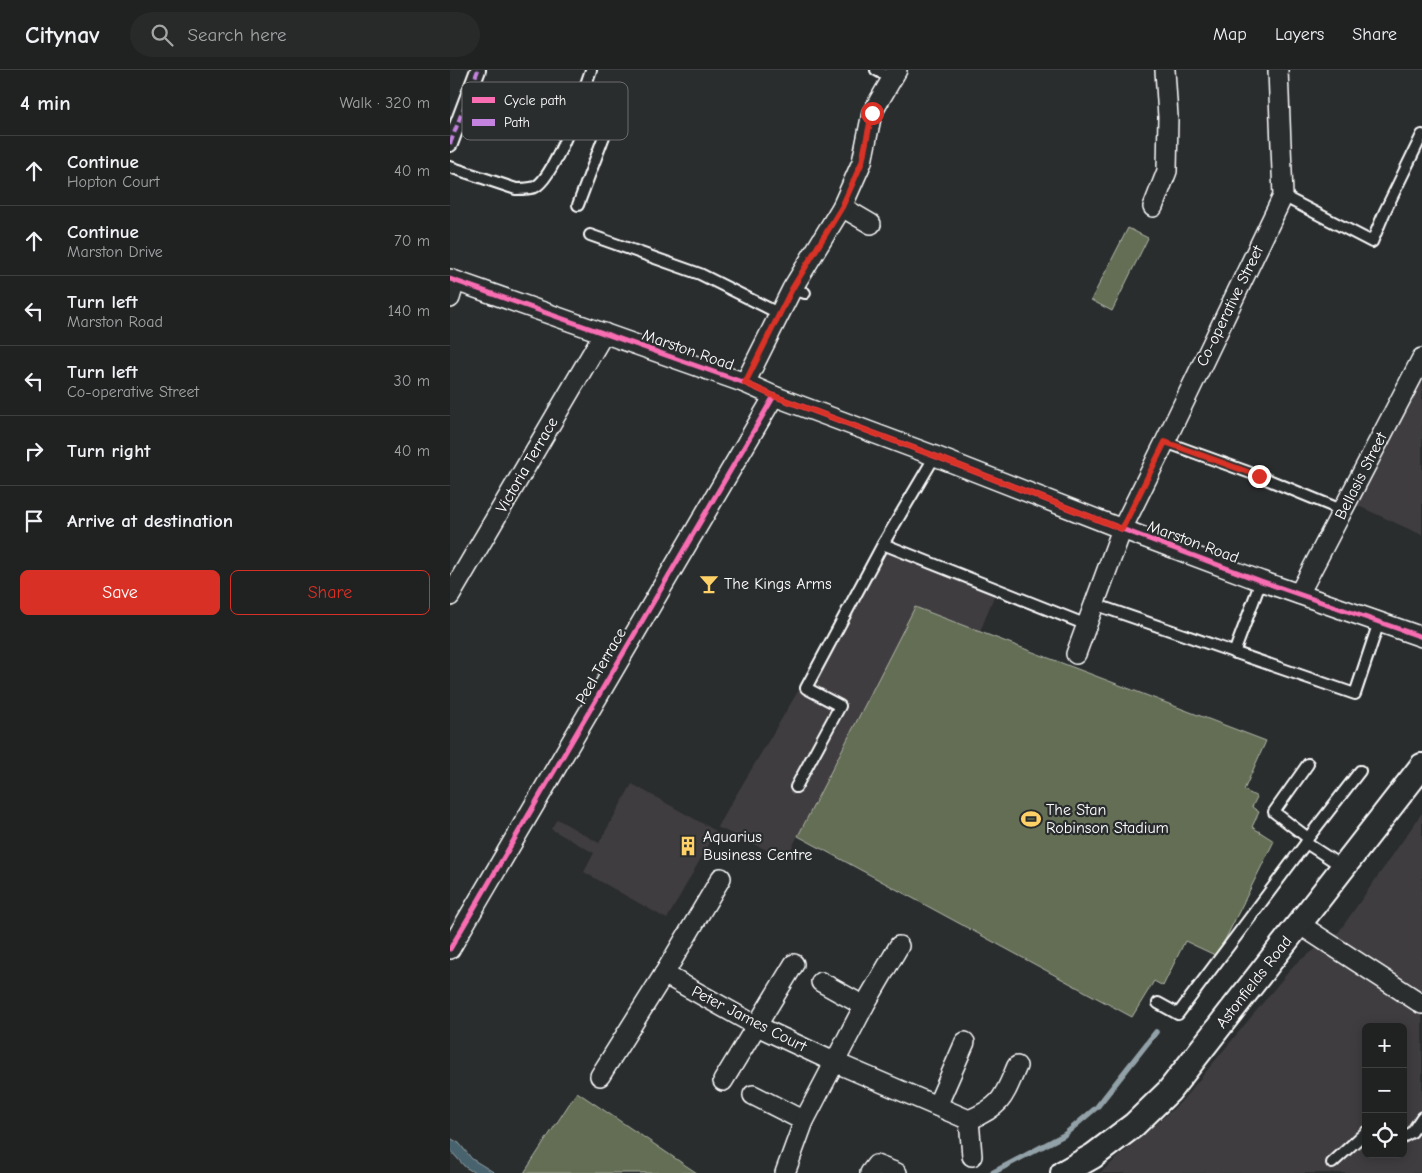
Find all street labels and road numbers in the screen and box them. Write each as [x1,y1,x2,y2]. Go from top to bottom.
street label: Co-operative Street [1193,242,1267,369]
street label: Marston Road [640,326,736,374]
street label: Victoria Terrace [492,414,562,516]
street label: Bellasis Street [1331,429,1391,523]
street label: Marston Road [1145,517,1241,567]
street label: Peel Terrace [572,625,630,707]
street label: Astonfields Road [1212,932,1296,1032]
street label: Peter James Court [689,982,810,1056]

